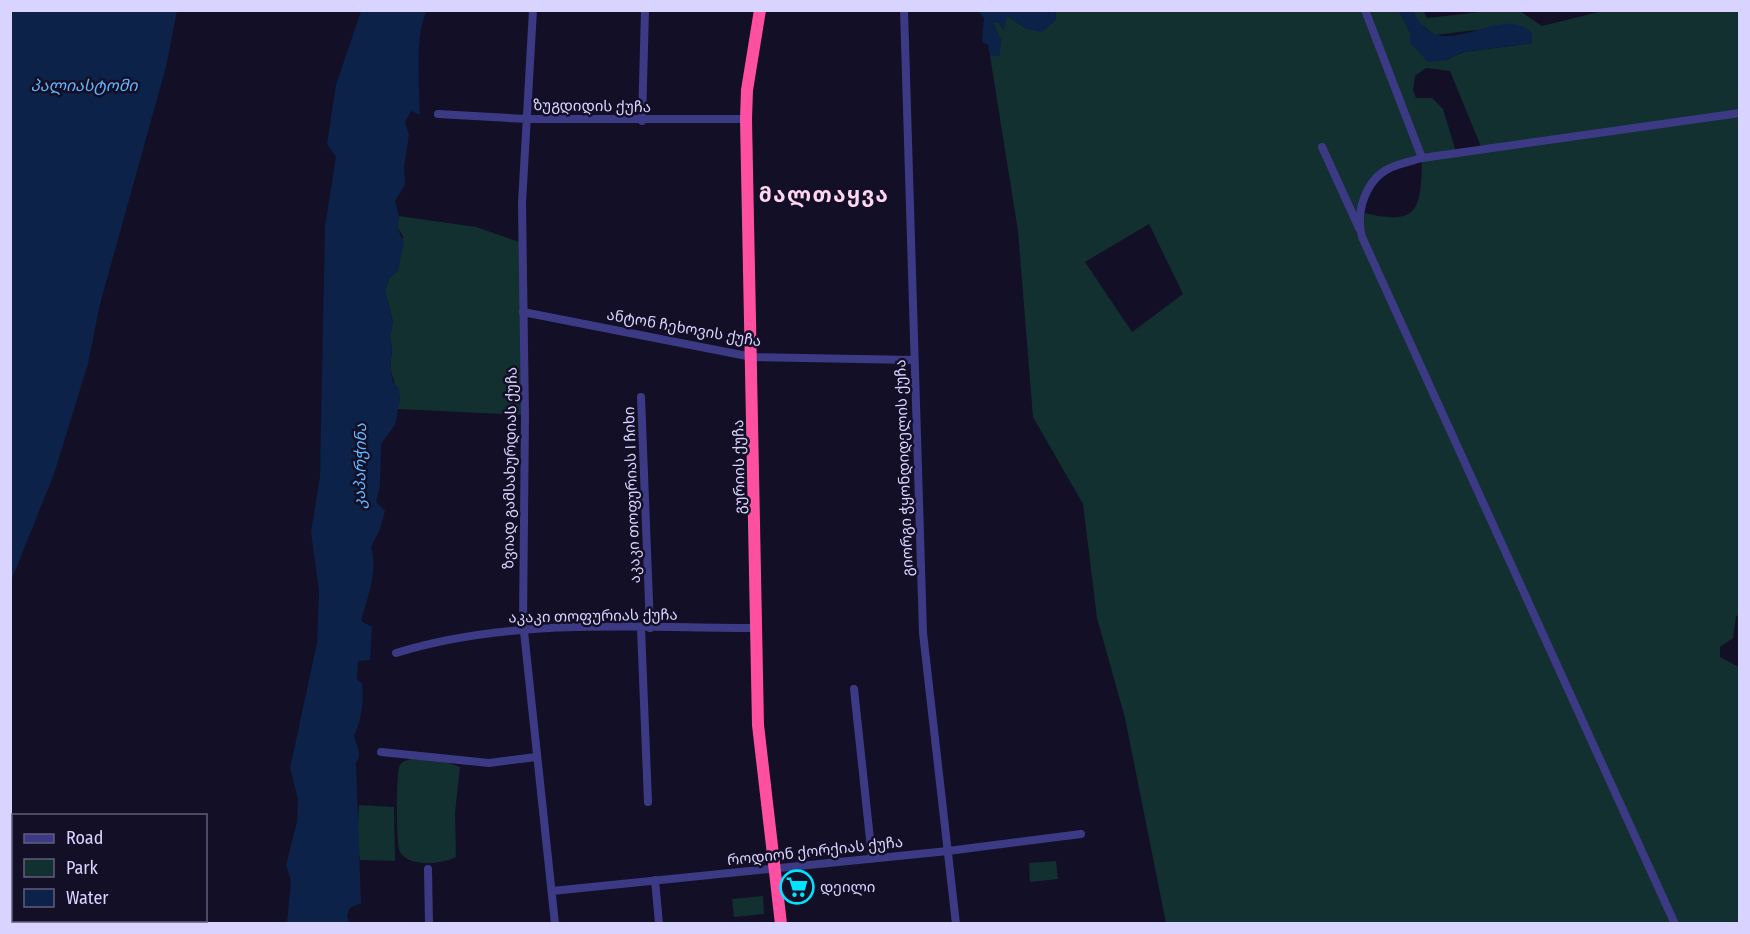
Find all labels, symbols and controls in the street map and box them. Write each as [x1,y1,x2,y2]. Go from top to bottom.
water label: პალიასტომი [30,76,138,95]
street label: ზუგდიდის ქუჩა [533,96,651,116]
district label: მალთაყვა [759,182,889,208]
street label: ანტონ ჩეხოვის ქუჩა [605,306,763,350]
street label: გიორგი ჭყონდიდელის ქუჩა [891,359,917,577]
street label: ზვიად გამსახურდიას ქუჩა [499,367,521,569]
street label: აკაკი თოფურიას I ჩიხი [620,406,644,584]
street label: გურიის ქუჩა [729,419,749,515]
water label: კაპარჭინა [350,423,370,509]
street label: აკაკი თოფურიას ქუჩა [508,606,678,626]
legend [12,814,207,922]
text: Road [66,827,103,849]
street label: როდიონ ქორქიას ქუჩა [726,833,904,869]
text: Park [66,857,99,879]
supermarket icon: დეილი [779,869,815,905]
place label: დეილი [820,878,875,896]
text: Water [66,887,109,909]

